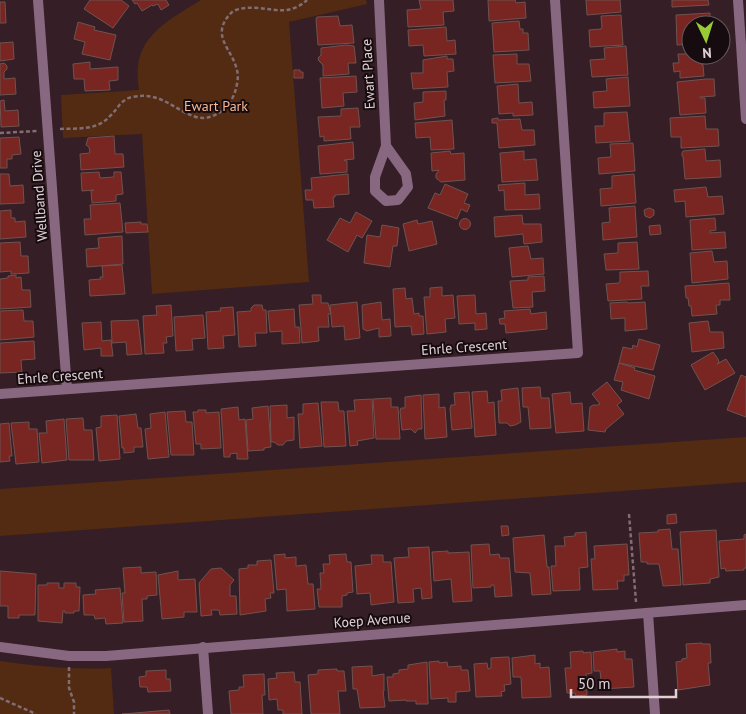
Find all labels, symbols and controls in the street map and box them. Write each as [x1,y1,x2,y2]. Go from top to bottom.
north arrow [681,15,731,65]
street label: Ewart Place [357,38,379,110]
text: N [702,44,712,62]
park label: Ewart Park [184,97,248,115]
street label: Wellband Drive [27,150,51,242]
street label: Ehrle Crescent [421,335,508,359]
street label: Ehrle Crescent [17,364,104,388]
street label: Koep Avenue [333,608,411,632]
scale bar [571,666,676,698]
text: 50 m [578,674,611,693]

